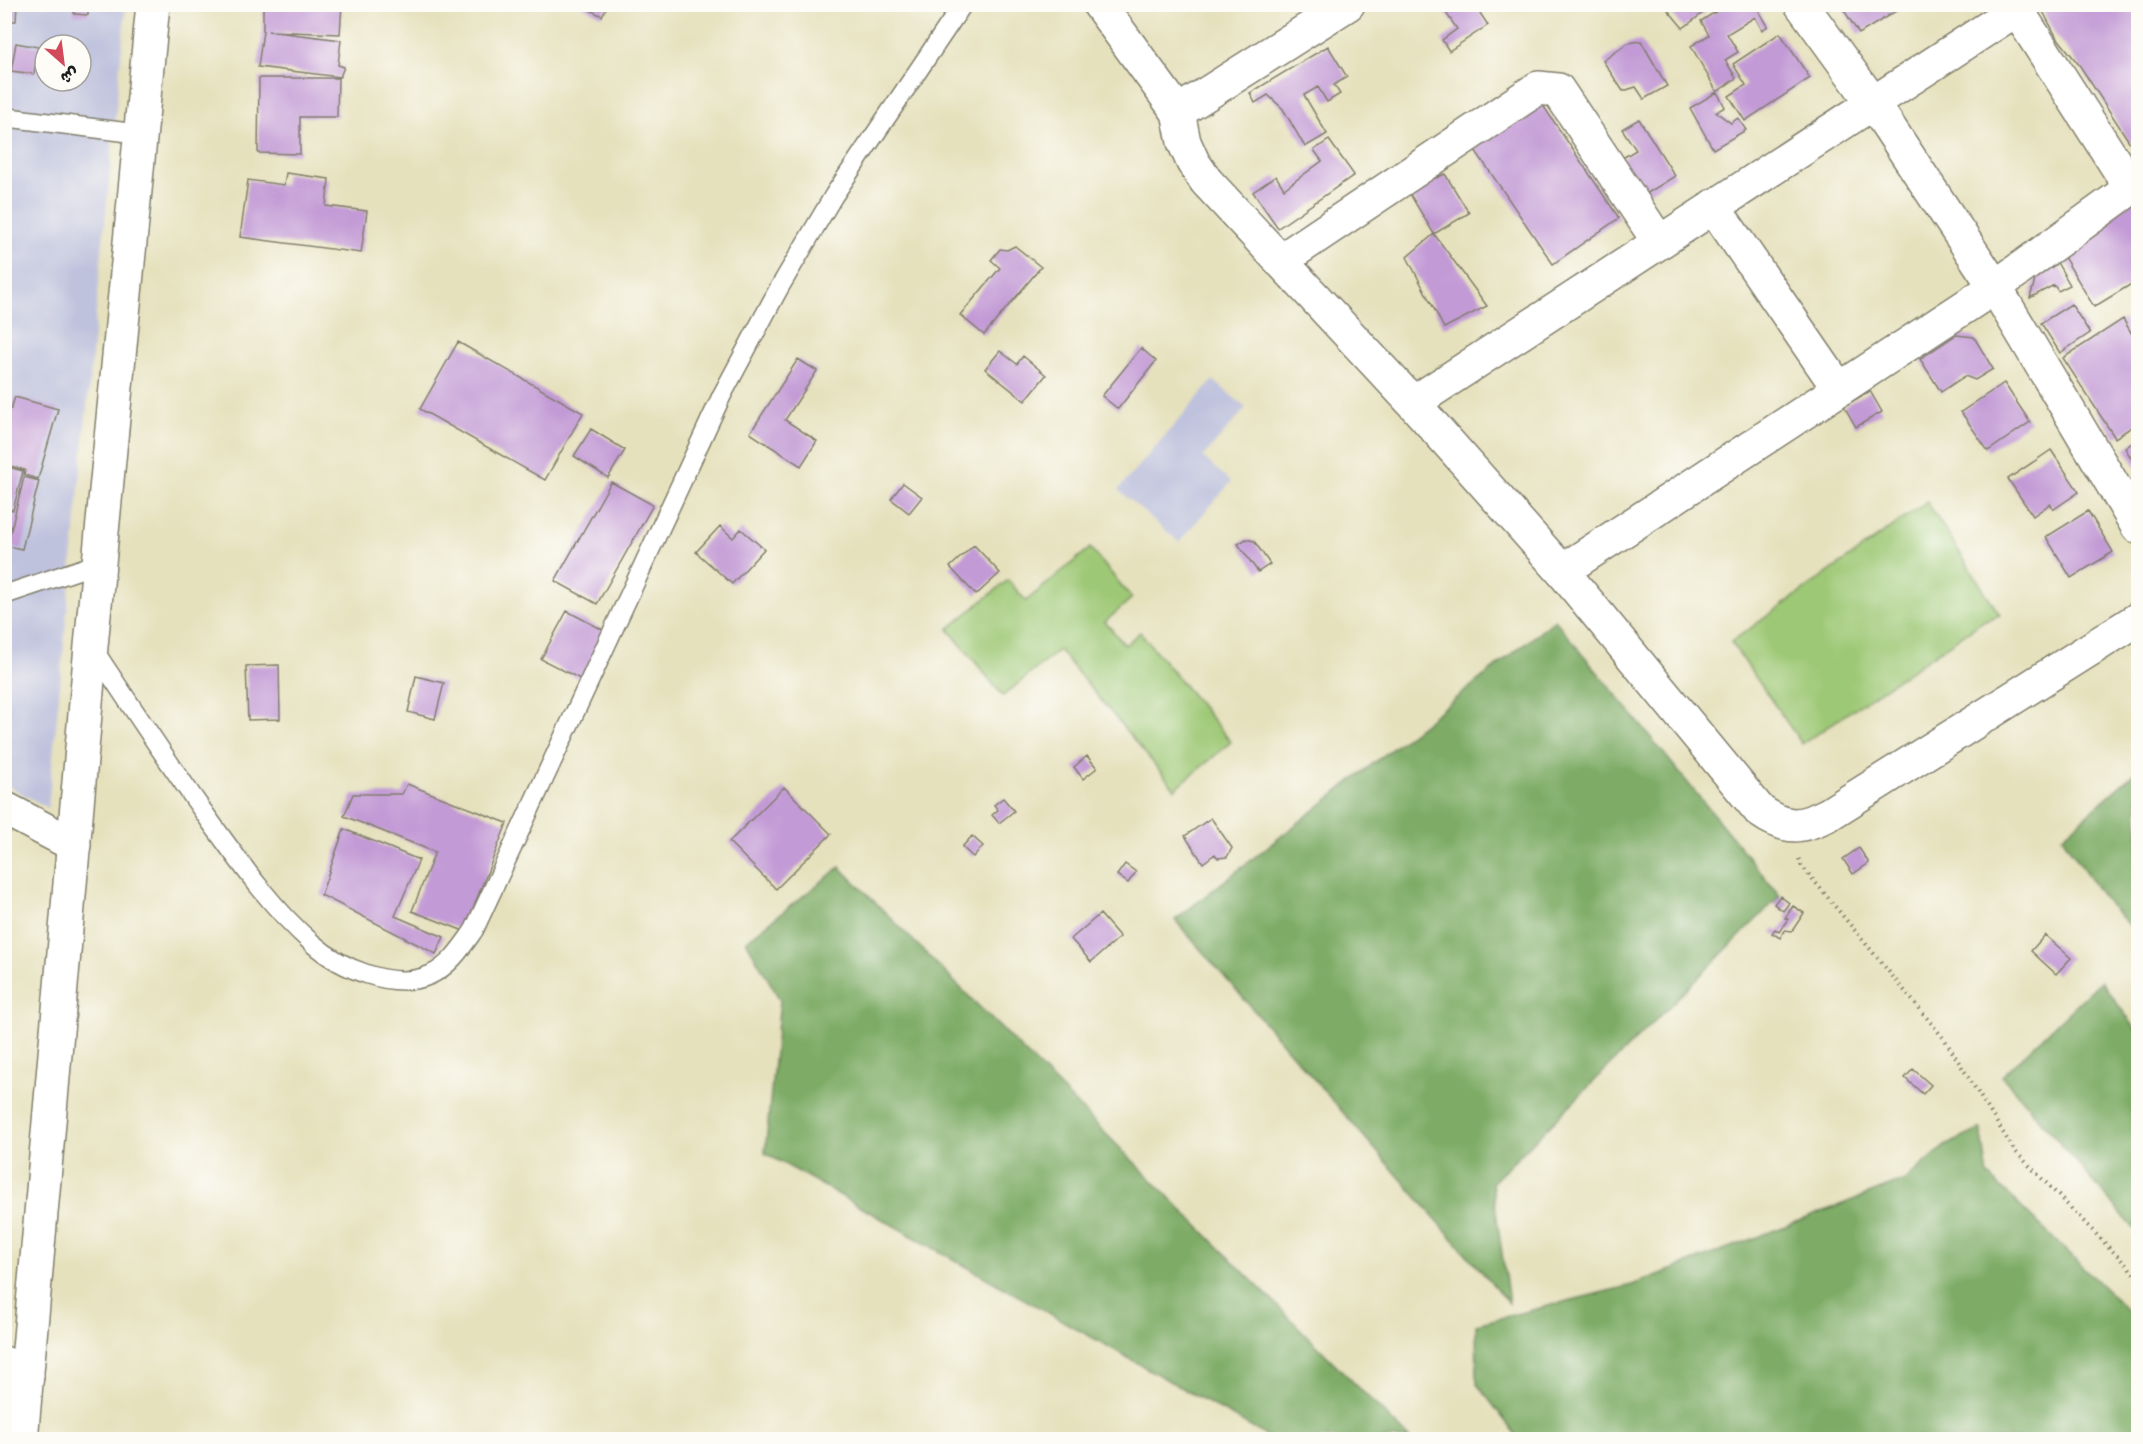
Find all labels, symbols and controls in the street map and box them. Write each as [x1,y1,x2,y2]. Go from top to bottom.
north arrow [33,33,93,93]
text: ش [58,63,83,89]

